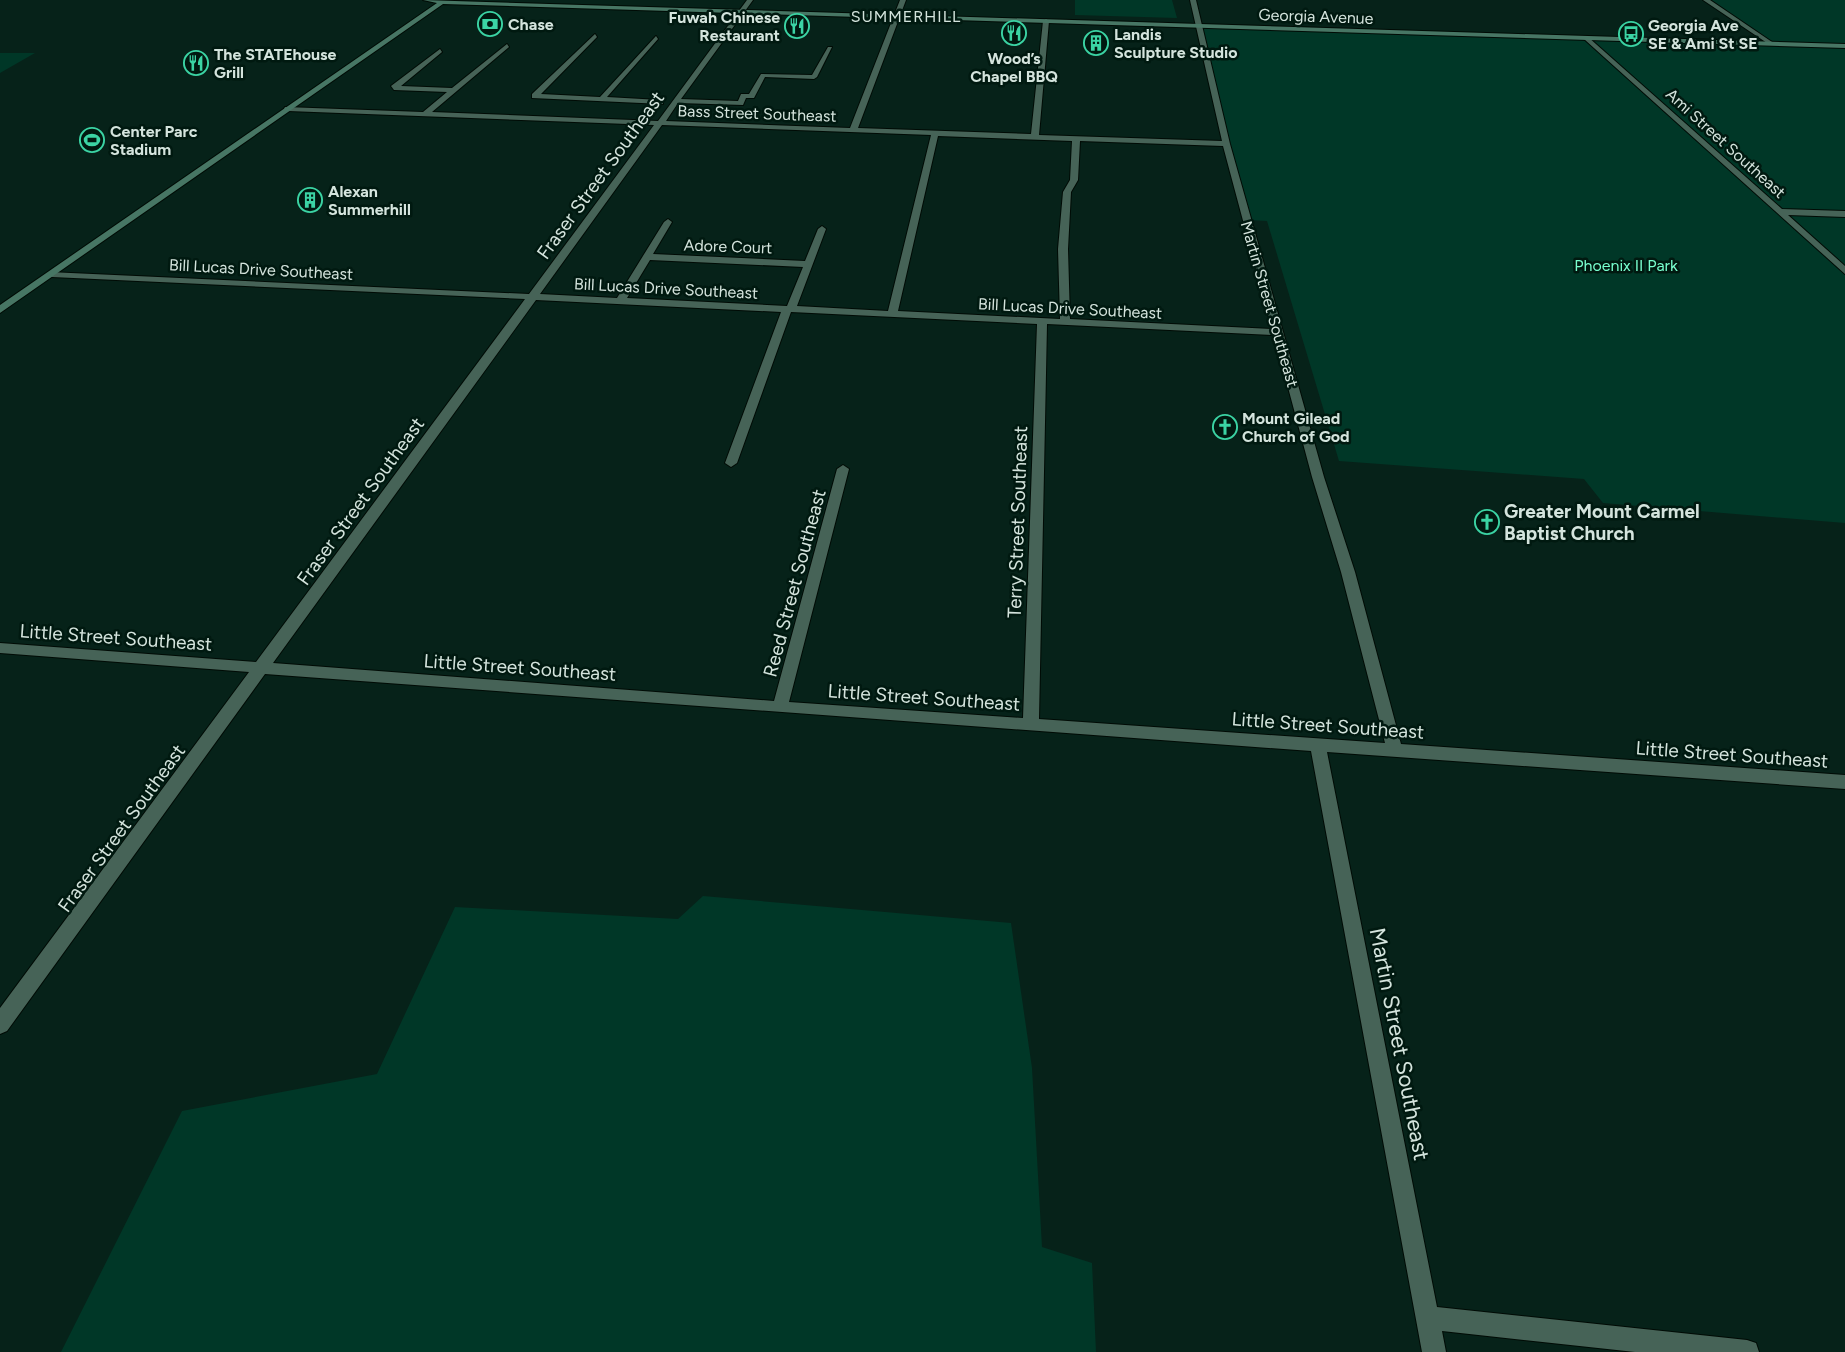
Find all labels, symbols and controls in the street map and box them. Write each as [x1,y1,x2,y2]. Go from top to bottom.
street label: Georgia Avenue [1258,5,1374,28]
district label: SUMMERHILL [851,7,961,26]
place label: Fuwah Chinese Restaurant [668,8,780,45]
bank icon: Chase [477,11,503,37]
restaurant icon: Fuwah Chinese Restaurant [784,13,810,39]
place label: Chase [508,15,554,34]
place label: Georgia Ave SE & Ami St SE [1648,16,1758,53]
restaurant icon: Wood’s Chapel BBQ [1001,20,1027,46]
bus stop icon: Georgia Ave SE & Ami St SE [1618,21,1644,47]
place label: Landis Sculpture Studio [1114,25,1238,62]
building icon: Landis Sculpture Studio [1083,30,1109,56]
place label: The STATEhouse Grill [214,45,337,82]
place label: Wood’s Chapel BBQ [970,49,1058,86]
restaurant icon: The STATEhouse Grill [183,50,209,76]
street label: Ami Street Southeast [1662,85,1789,202]
street label: Fraser Street Southeast [532,87,669,264]
street label: Bass Street Southeast [677,101,837,126]
place label: Center Parc Stadium [110,122,198,159]
sports icon: Center Parc Stadium [79,127,105,153]
place label: Alexan Summerhill [328,182,411,219]
building icon: Alexan Summerhill [297,187,323,213]
street label: Martin Street Southeast [1237,219,1302,389]
street label: Adore Court [683,235,773,258]
street label: Bill Lucas Drive Southeast [168,255,354,284]
park label: Phoenix II Park [1574,256,1678,275]
street label: Bill Lucas Drive Southeast [573,274,759,303]
street label: Bill Lucas Drive Southeast [977,294,1163,323]
place label: Mount Gilead Church of God [1242,409,1350,446]
street label: Fraser Street Southeast [292,413,429,590]
church icon: Mount Gilead Church of God [1212,414,1238,440]
street label: Terry Street Southeast [1003,426,1032,619]
street label: Reed Street Southeast [758,487,831,680]
place label: Greater Mount Carmel Baptist Church [1504,500,1700,545]
church icon: Greater Mount Carmel Baptist Church [1474,509,1500,535]
street label: Little Street Southeast [19,619,213,656]
street label: Little Street Southeast [423,649,617,686]
street label: Little Street Southeast [827,679,1021,716]
street label: Little Street Southeast [1231,707,1425,744]
street label: Little Street Southeast [1635,736,1829,773]
street label: Fraser Street Southeast [53,740,190,917]
street label: Martin Street Southeast [1364,926,1435,1163]

